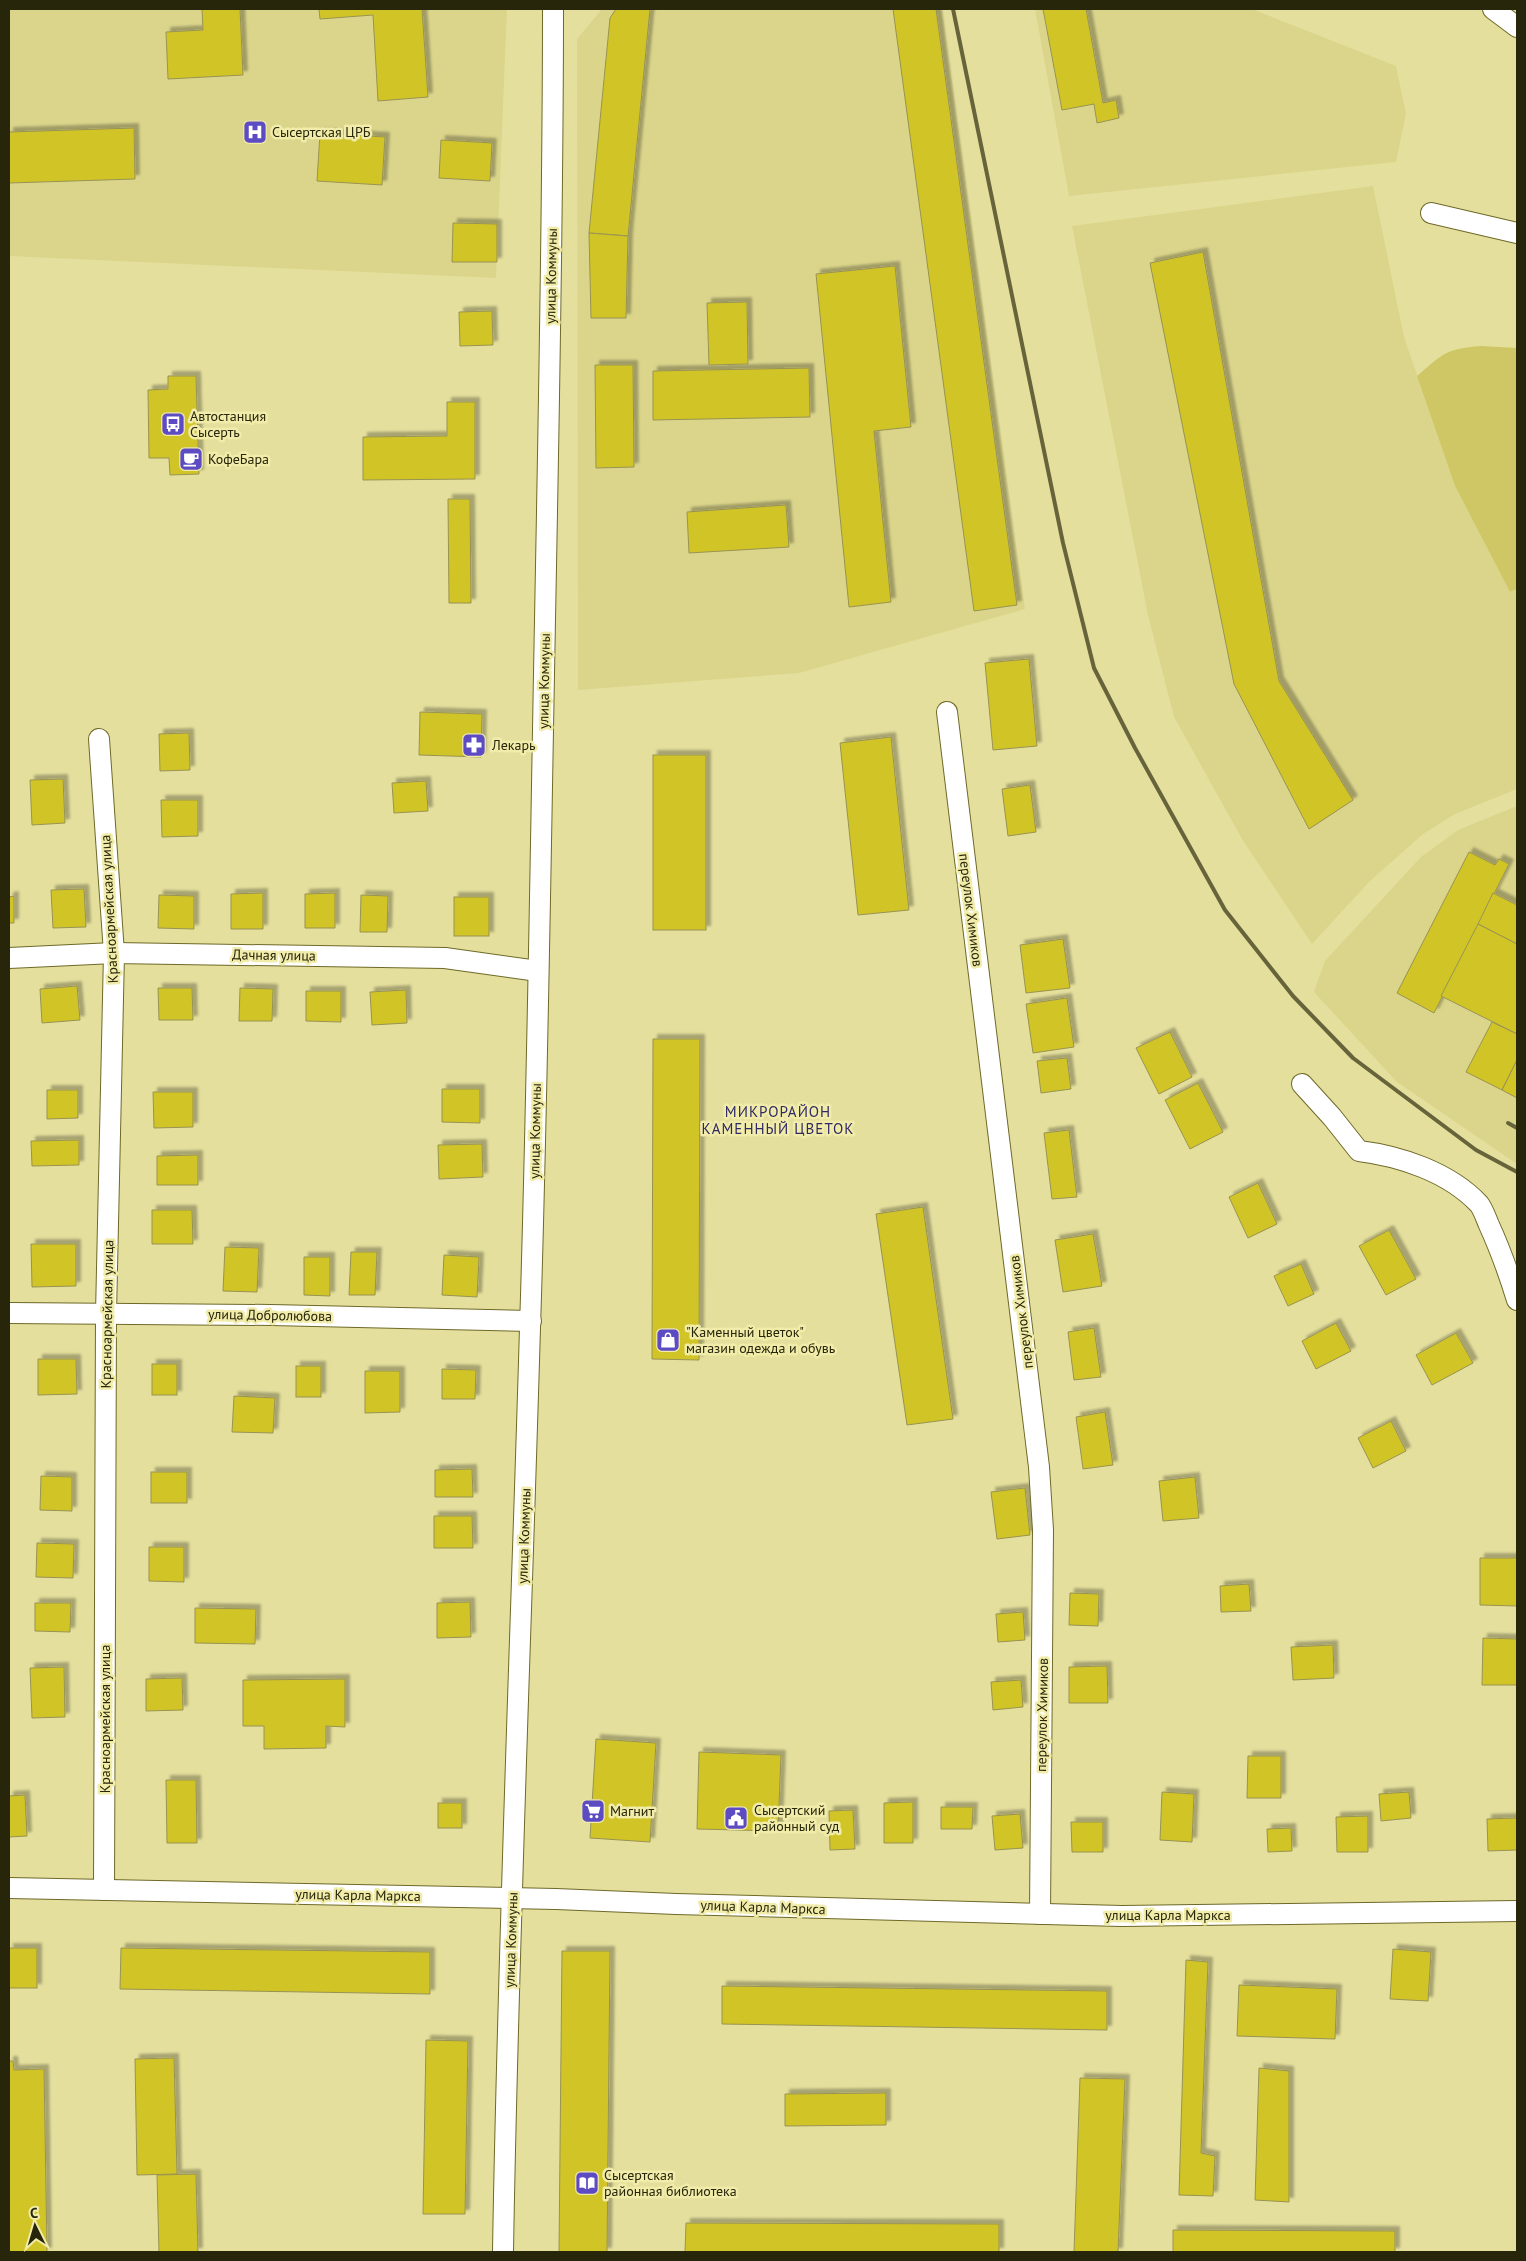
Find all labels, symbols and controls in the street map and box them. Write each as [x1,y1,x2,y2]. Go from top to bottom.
hospital icon: Сысертская ЦРБ [242,119,268,145]
place label: Сысертская ЦРБ [272,123,371,141]
street label: улица Коммуны [541,228,561,324]
place label: Автостанция Сысерть [190,407,266,441]
bus stop icon: Автостанция Сысерть [160,411,186,437]
cafe icon: КофеБара [178,446,204,472]
place label: КофеБара [208,450,269,468]
street label: улица Коммуны [534,633,554,729]
pharmacy icon: Лекарь [461,732,487,758]
place label: Лекарь [491,736,536,754]
street label: Красноармейская улица [96,834,122,984]
street label: переулок Химиков [955,852,987,968]
street label: Дачная улица [232,945,316,965]
street label: улица Коммуны [525,1083,545,1179]
district label: МИКРОРАЙОН КАМЕННЫЙ ЦВЕТОК [702,1102,854,1138]
street label: Красноармейская улица [97,1239,117,1389]
street label: переулок Химиков [1005,1254,1037,1370]
street label: улица Добролюбова [208,1305,332,1325]
place label: "Каменный цветок" магазин одежда и обувь [686,1323,836,1357]
shop icon: "Каменный цветок" магазин одежда и обувь [655,1327,681,1353]
street label: улица Коммуны [513,1488,535,1584]
street label: Красноармейская улица [96,1645,114,1793]
street label: переулок Химиков [1032,1658,1052,1772]
supermarket icon: Магнит [580,1798,606,1824]
place label: Сысертский районный суд [754,1801,840,1835]
place label: Магнит [610,1802,654,1820]
public building icon: Сысертский районный суд [723,1805,749,1831]
street label: улица Карла Маркса [295,1885,421,1905]
street label: улица Коммуны [500,1892,522,1988]
street label: улица Карла Маркса [700,1896,826,1918]
street label: улица Карла Маркса [1105,1906,1231,1924]
place label: Сысертская районная библиотека [604,2166,737,2200]
library icon: Сысертская районная библиотека [574,2170,600,2196]
north arrow [10,2201,60,2251]
text: С [29,2204,39,2222]

